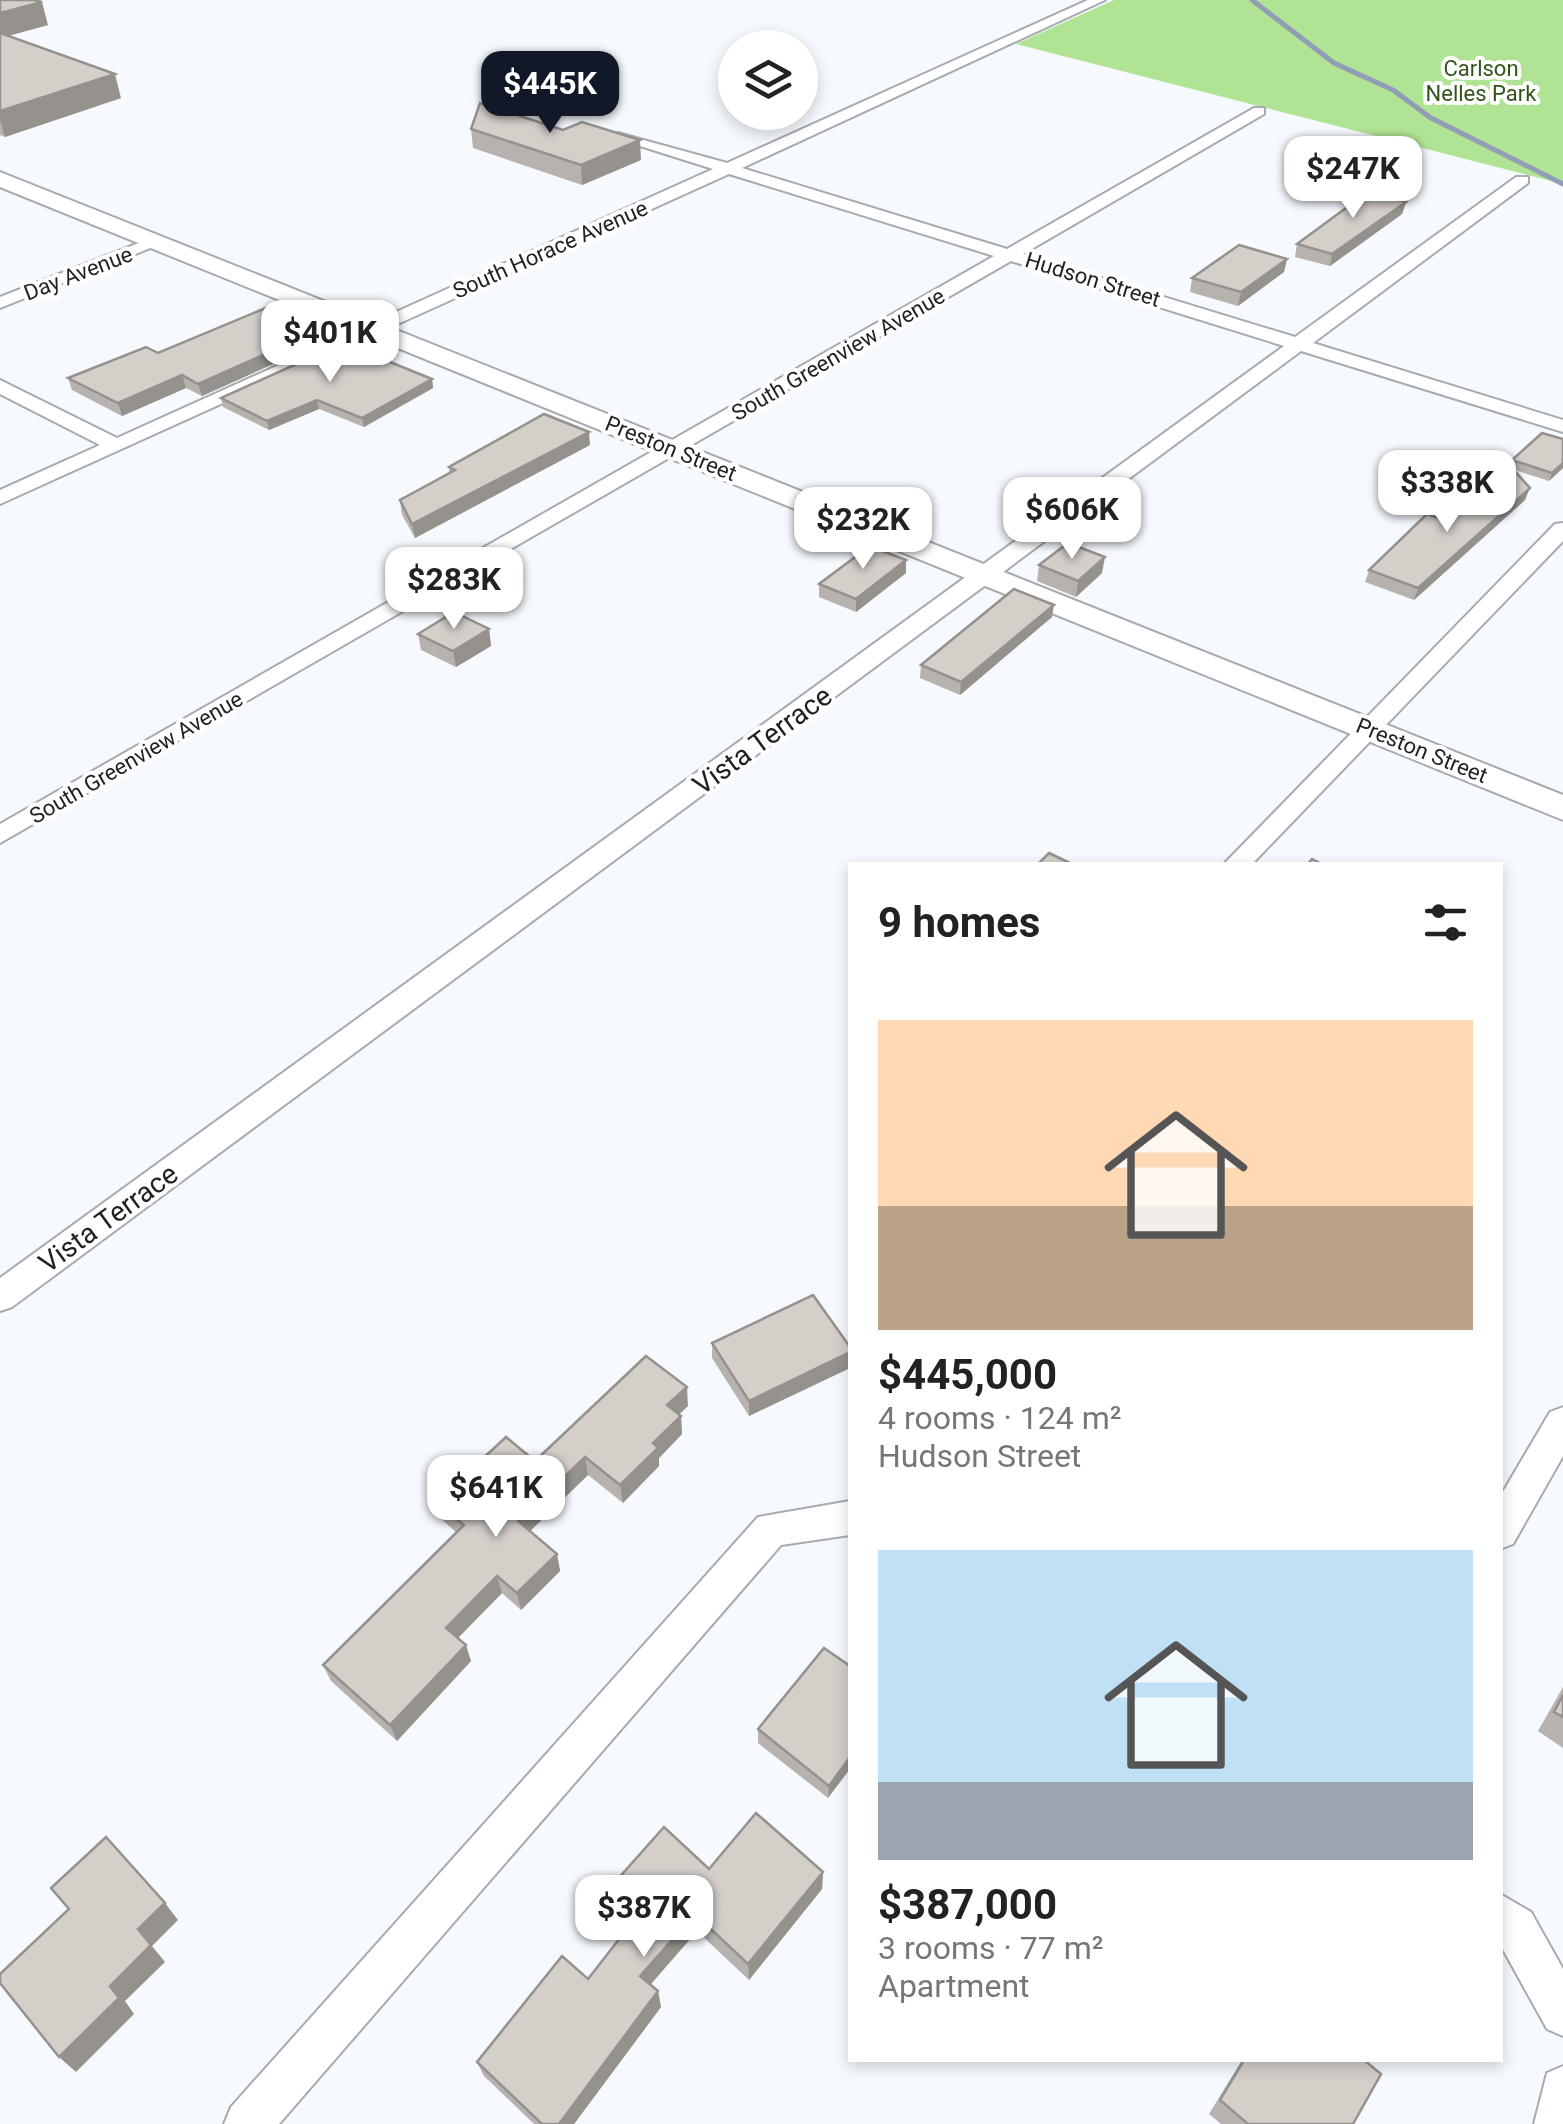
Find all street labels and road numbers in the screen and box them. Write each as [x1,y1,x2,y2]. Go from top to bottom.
street label: South Horace Avenue [449,195,651,304]
street label: Day Avenue [20,241,136,306]
street label: Hudson Street [1022,247,1163,312]
street label: South Greenview Avenue [727,283,949,426]
street label: Preston Street [602,411,740,486]
street label: Vista Terrace [687,679,838,802]
street label: South Greenview Avenue [25,686,247,829]
street label: Preston Street [1353,713,1491,788]
street label: Vista Terrace [33,1157,184,1280]

